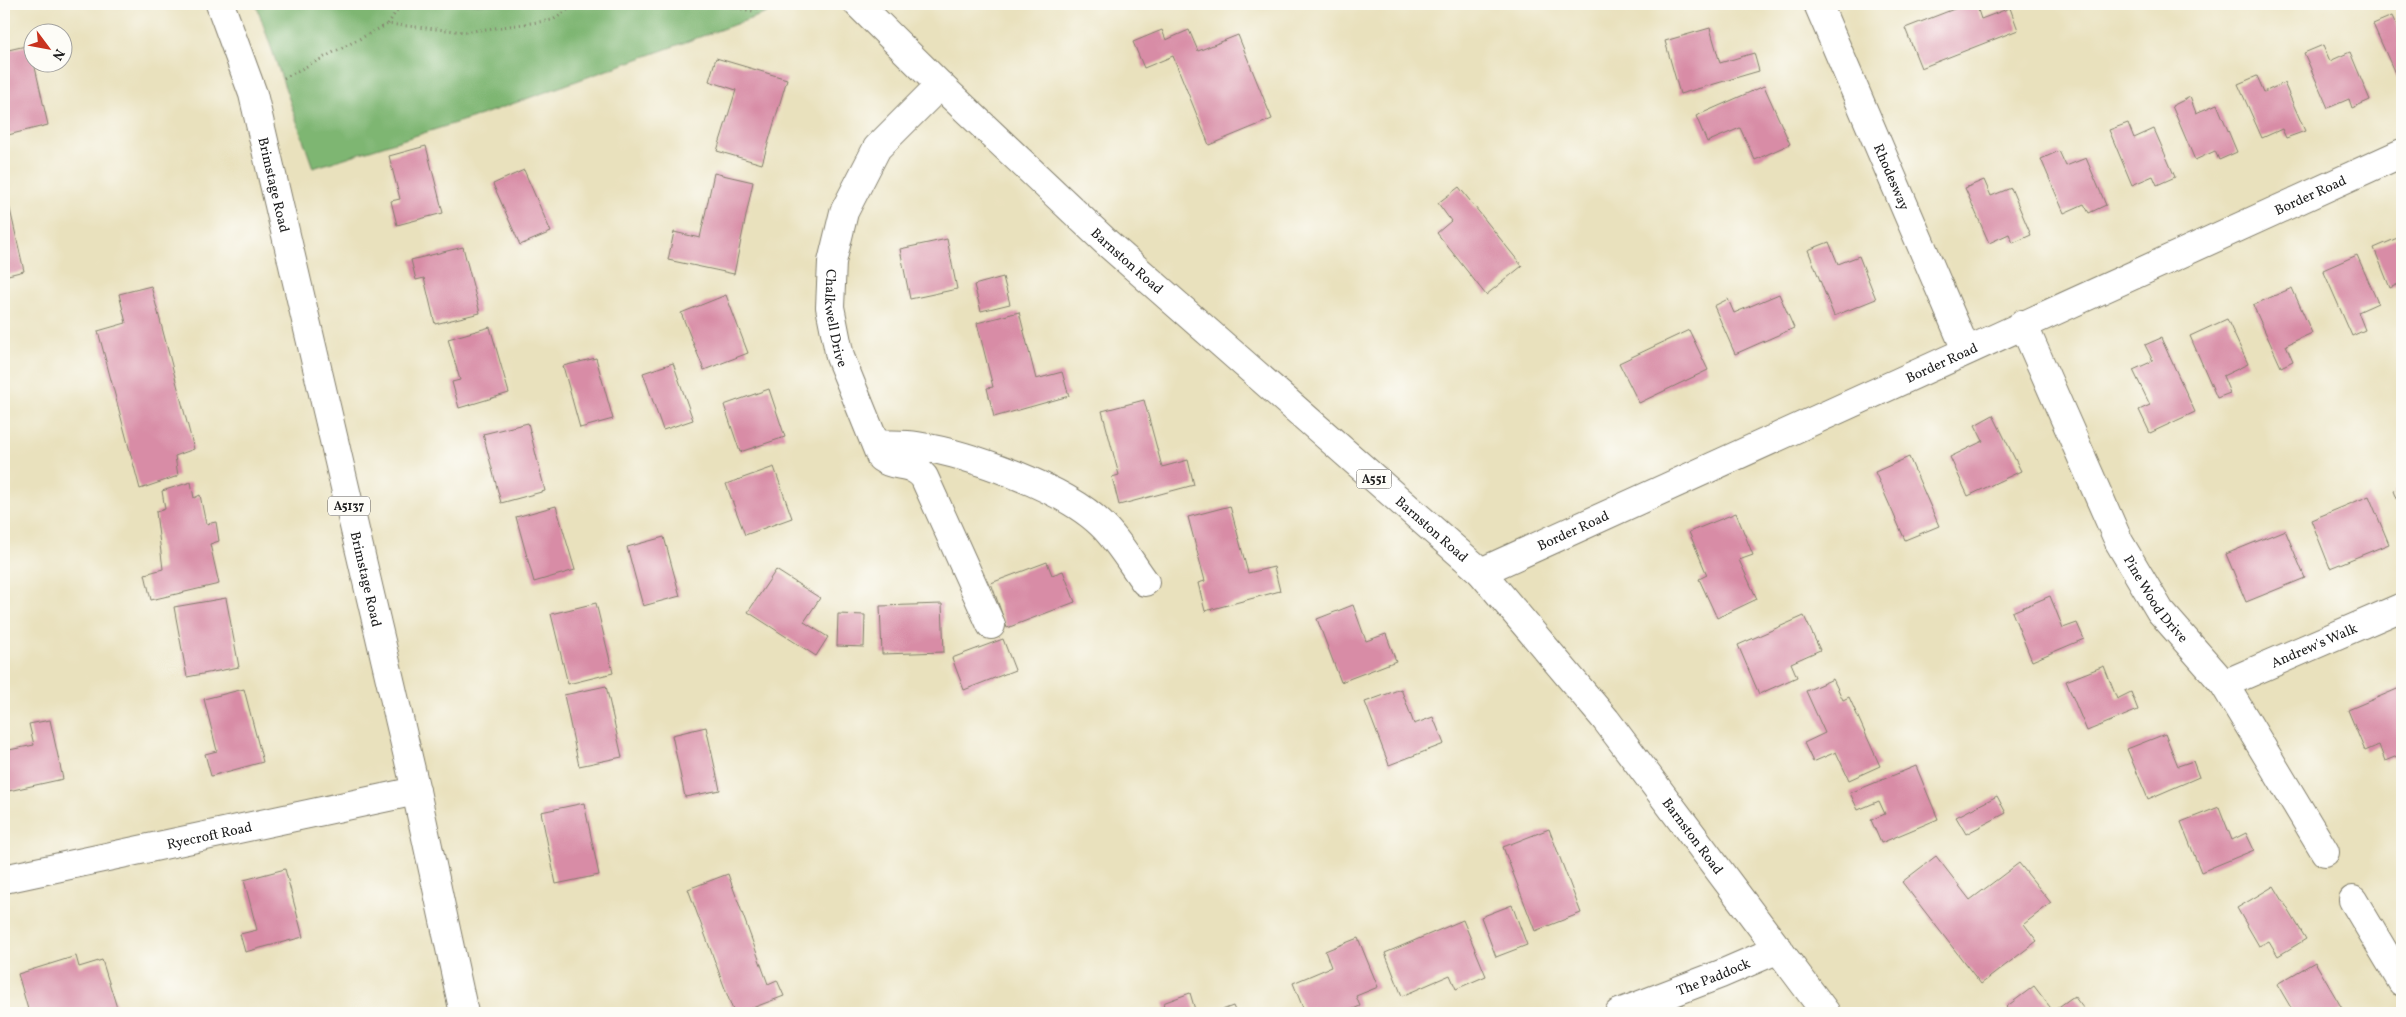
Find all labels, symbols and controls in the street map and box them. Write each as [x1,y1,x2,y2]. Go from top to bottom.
north arrow [22,22,72,72]
text: N [47,45,69,63]
street label: Brimstage Road [252,135,293,235]
street label: Rhodesway [1868,141,1913,214]
street label: Border Road [2272,172,2350,221]
street label: Barnston Road [1086,224,1167,299]
street label: Chalkwell Drive [819,268,851,371]
street label: Border Road [1903,339,1981,388]
road number: A551 [1356,469,1392,488]
street label: Barnston Road [1391,493,1472,567]
road number: A5137 [328,496,370,516]
street label: Border Road [1535,507,1613,556]
street label: Brimstage Road [345,530,385,629]
street label: Pine Wood Drive [2118,552,2192,648]
street label: Andrew's Walk [2268,619,2361,674]
street label: Barnston Road [1657,795,1727,879]
street label: Ryecroft Road [165,818,254,855]
street label: The Paddock [1674,954,1754,1001]

